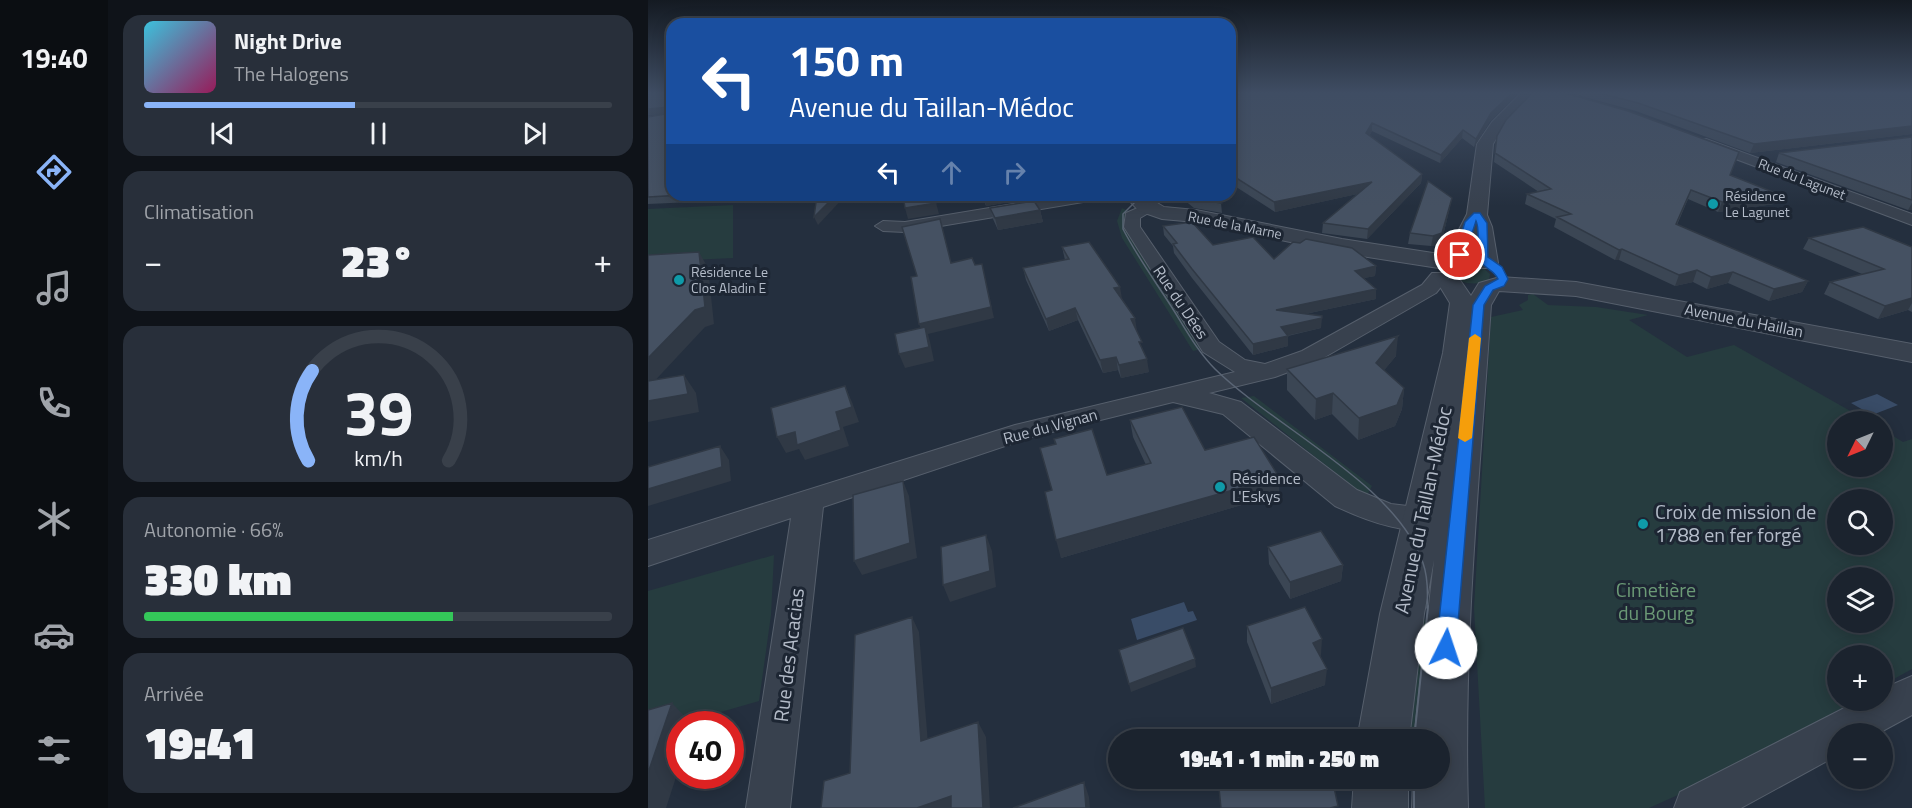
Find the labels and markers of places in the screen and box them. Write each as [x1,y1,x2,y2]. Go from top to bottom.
place label: Résidence Le Lagunet [1725,185,1790,222]
marker: Résidence Le Lagunet [1706,197,1720,211]
pin [1434,229,1485,280]
place label: Résidence Le Clos Aladin E [691,261,768,298]
marker: Résidence Le Clos Aladin E [672,273,686,287]
place label: Résidence L'Eskys [1232,466,1301,508]
marker: Résidence L'Eskys [1213,480,1227,494]
place label: Croix de mission de 1788 en fer forgé [1655,496,1816,550]
marker: Croix de mission de 1788 en fer forgé [1636,517,1650,531]

